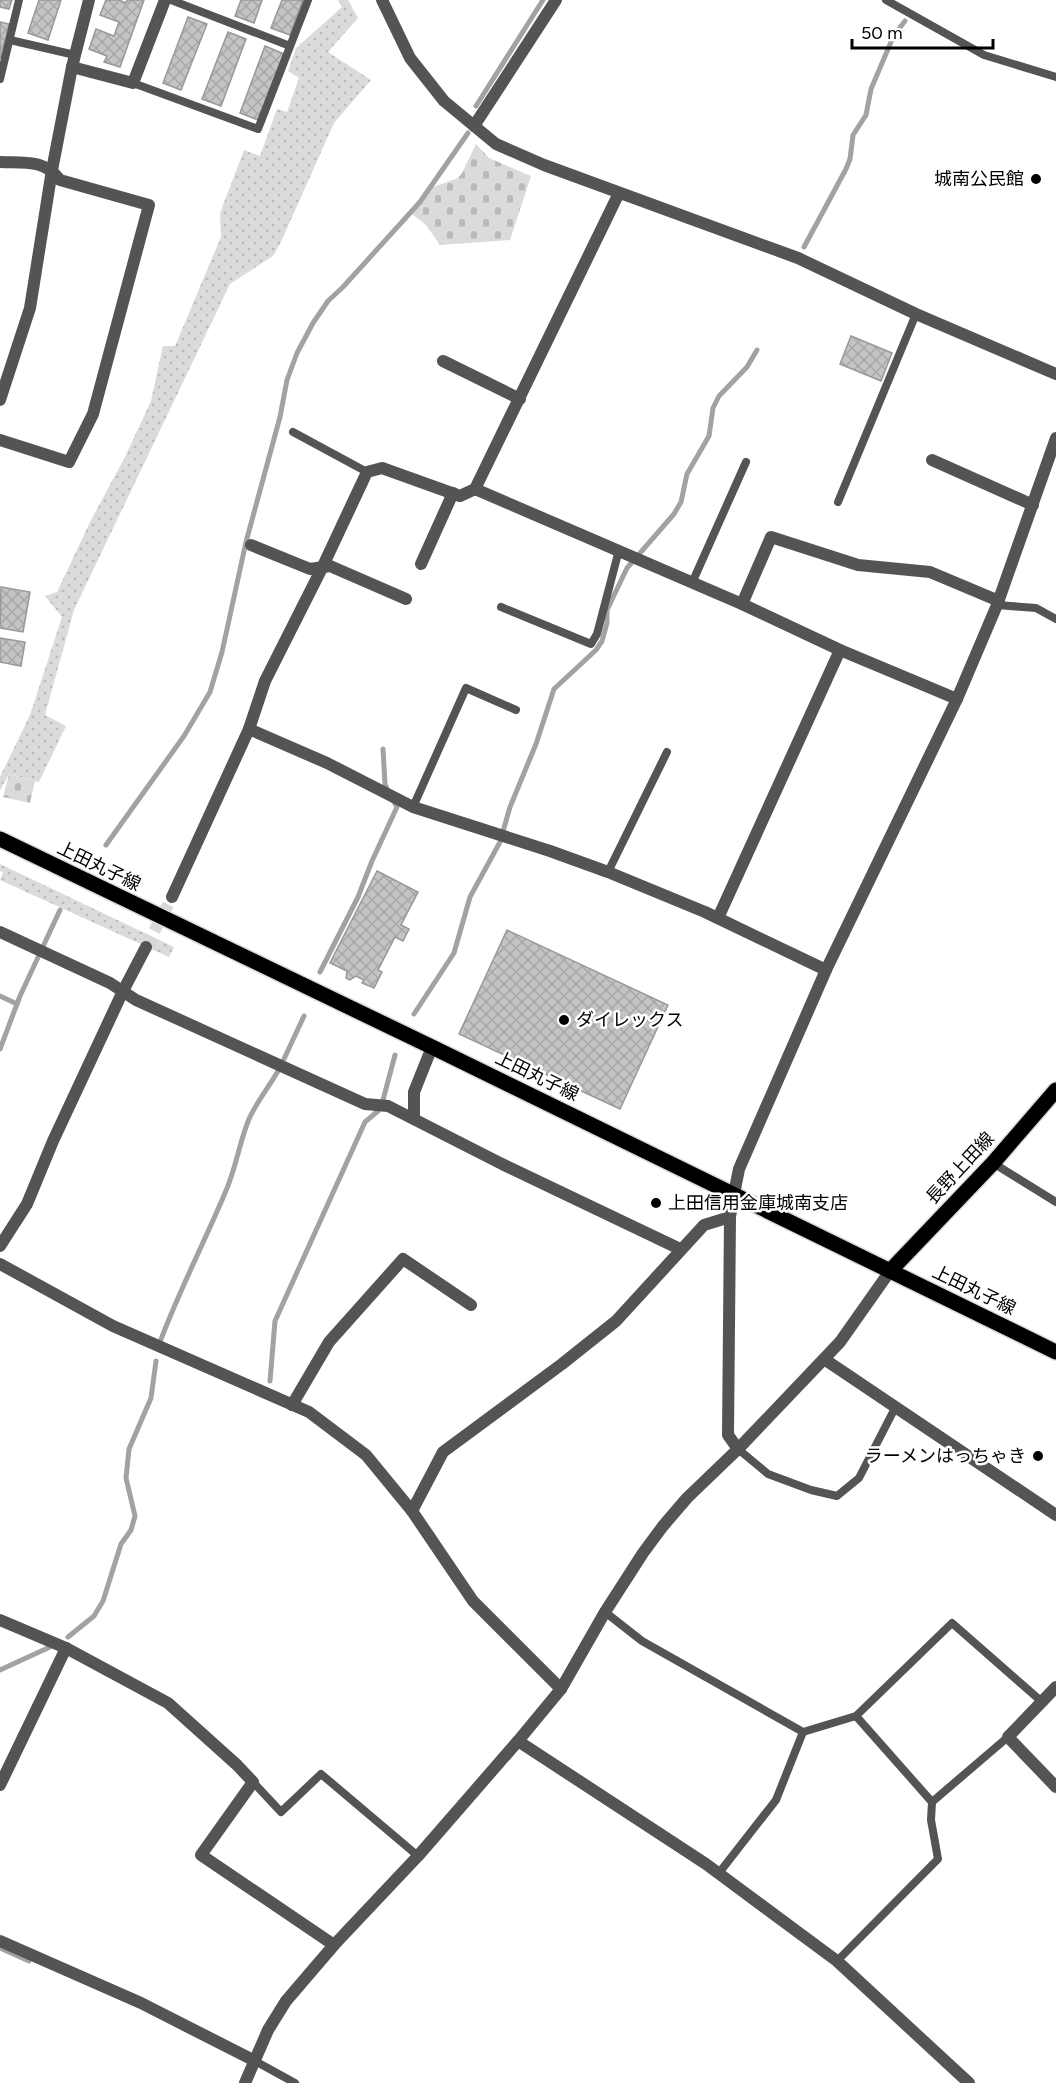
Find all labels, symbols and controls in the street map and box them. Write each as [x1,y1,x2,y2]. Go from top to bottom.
scale bar [852,12,993,50]
text: 50 m [861,22,903,44]
place label: 城南公民館 [934,168,1024,190]
marker: 城南公民館 [1029,172,1043,186]
street label: 上田丸子線 [54,836,144,896]
place label: ダイレックス [576,1009,683,1031]
marker: ダイレックス [557,1013,571,1027]
street label: 上田丸子線 [492,1046,582,1106]
street label: 長野上田線 [921,1128,999,1208]
place label: 上田信用金庫城南支店 [668,1192,848,1214]
marker: 上田信用金庫城南支店 [649,1196,663,1210]
street label: 上田丸子線 [929,1260,1019,1320]
place label: ラーメンはっちゃき [865,1445,1026,1467]
marker: ラーメンはっちゃき [1031,1449,1045,1463]

